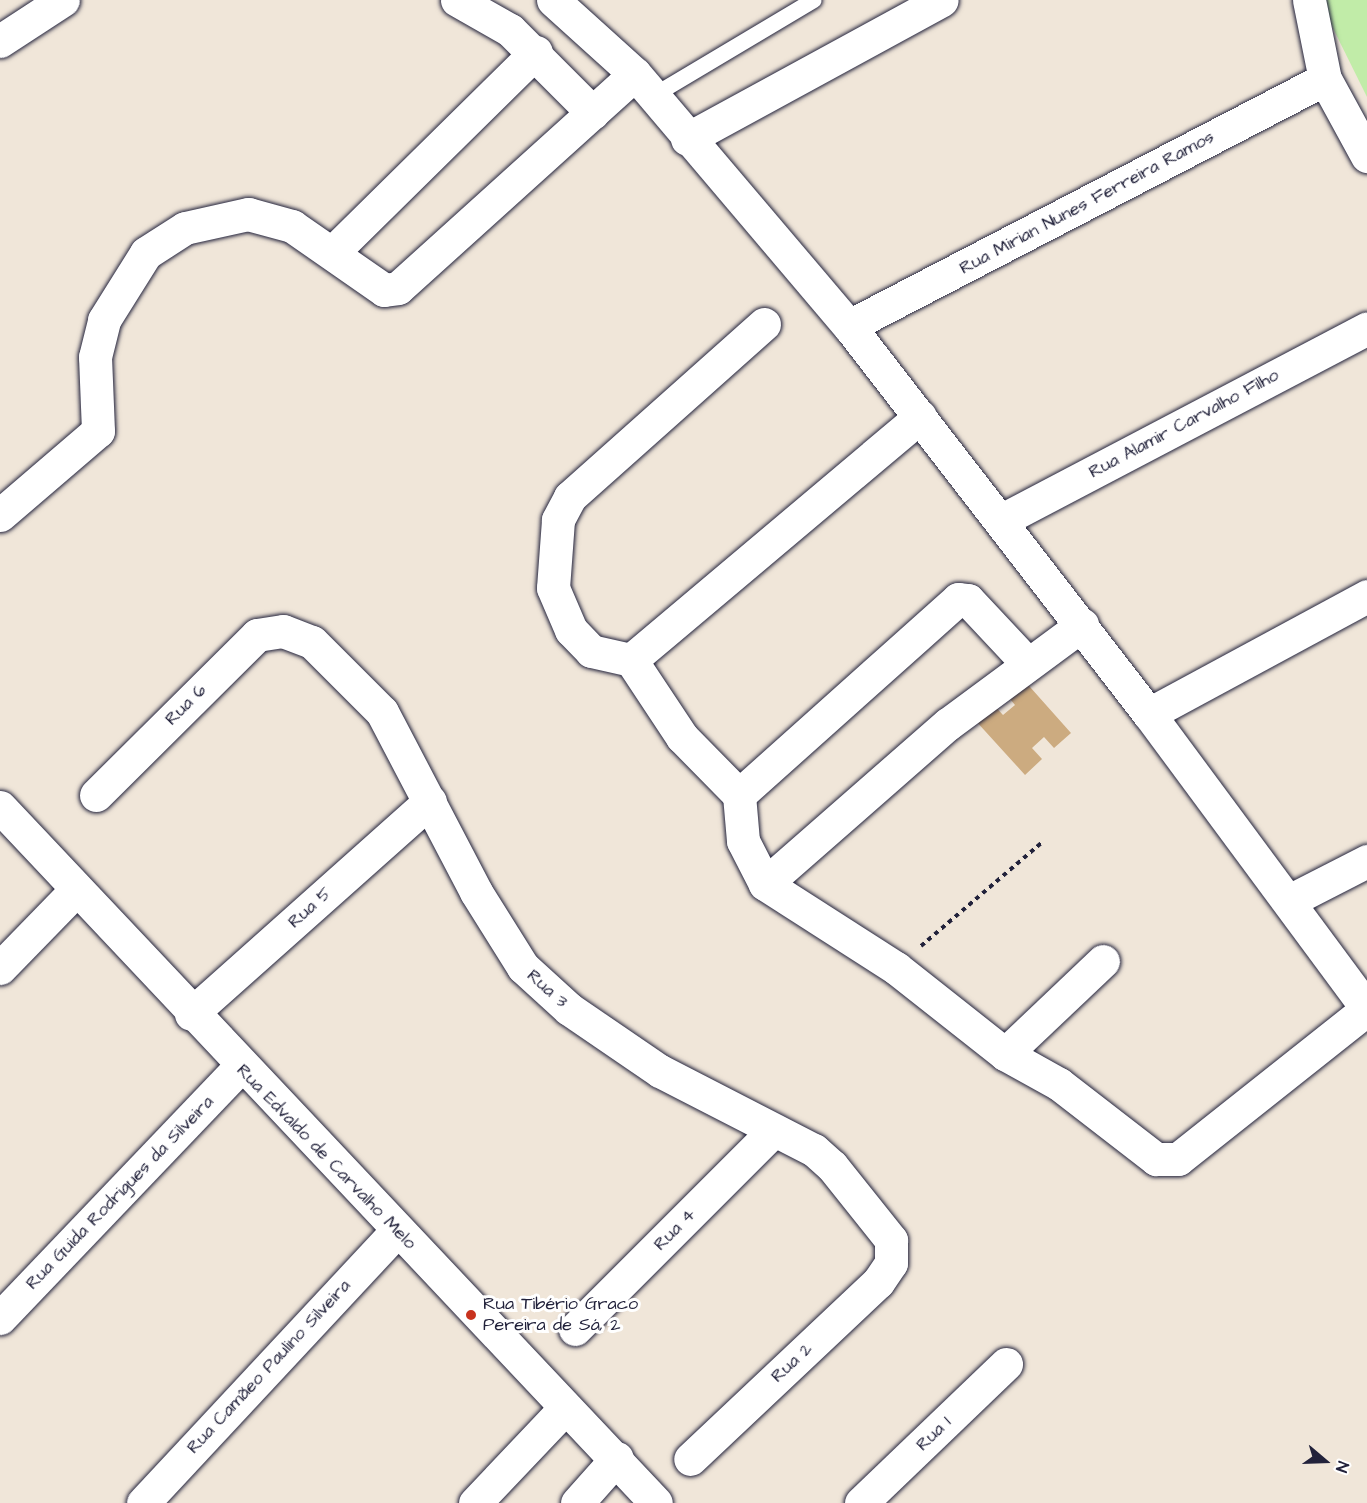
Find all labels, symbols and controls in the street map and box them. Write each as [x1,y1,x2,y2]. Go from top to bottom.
street label: Rua Mirian Nunes Ferreira Ramos [956,126,1218,280]
street label: Rua Alamir Carvalho Filho [1085,365,1283,483]
street label: Rua 6 [161,680,211,730]
street label: Rua 5 [284,883,336,933]
street label: Rua 3 [522,965,572,1013]
street label: Rua Edvaldo de Carvalho Melo [232,1060,420,1254]
street label: Rua Guida Rodrigues da Silveira [22,1092,218,1294]
street label: Rua 4 [649,1204,701,1256]
street label: Rua Camãeo Paulino Silveira [183,1275,355,1459]
place label: Rua Tibério Graco Pereira de Sá, 2 [483,1294,638,1336]
marker: Rua Tibério Graco Pereira de Sá, 2 [464,1308,478,1322]
street label: Rua 2 [767,1339,817,1387]
street label: Rua 1 [912,1412,956,1456]
north arrow [1295,1431,1355,1491]
text: N [1330,1459,1354,1475]

